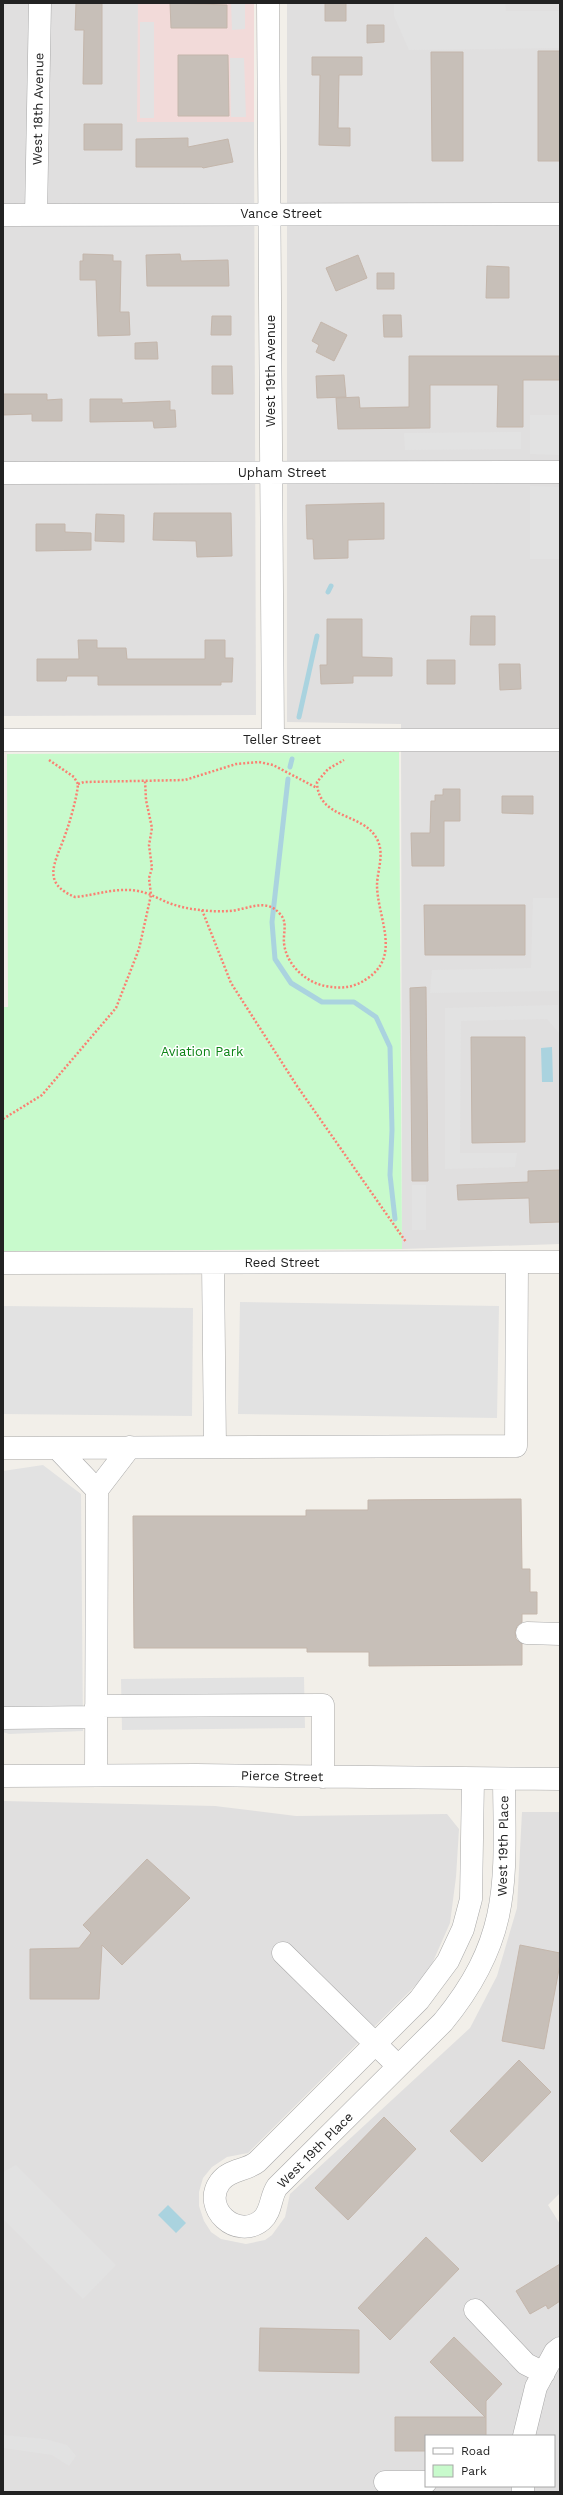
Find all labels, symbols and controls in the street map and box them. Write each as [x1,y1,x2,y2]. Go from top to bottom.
street label: West 18th Avenue [30,53,46,165]
street label: Vance Street [240,206,322,221]
street label: West 19th Avenue [263,315,278,427]
street label: Upham Street [238,465,327,480]
street label: Teller Street [243,732,322,747]
park label: Aviation Park [161,1044,244,1059]
street label: Reed Street [244,1255,320,1270]
street label: Pierce Street [241,1768,324,1784]
street label: West 19th Place [495,1795,511,1897]
street label: West 19th Place [274,2109,356,2191]
legend [425,2435,555,2487]
text: Road [461,2444,490,2458]
text: Park [461,2464,487,2478]

